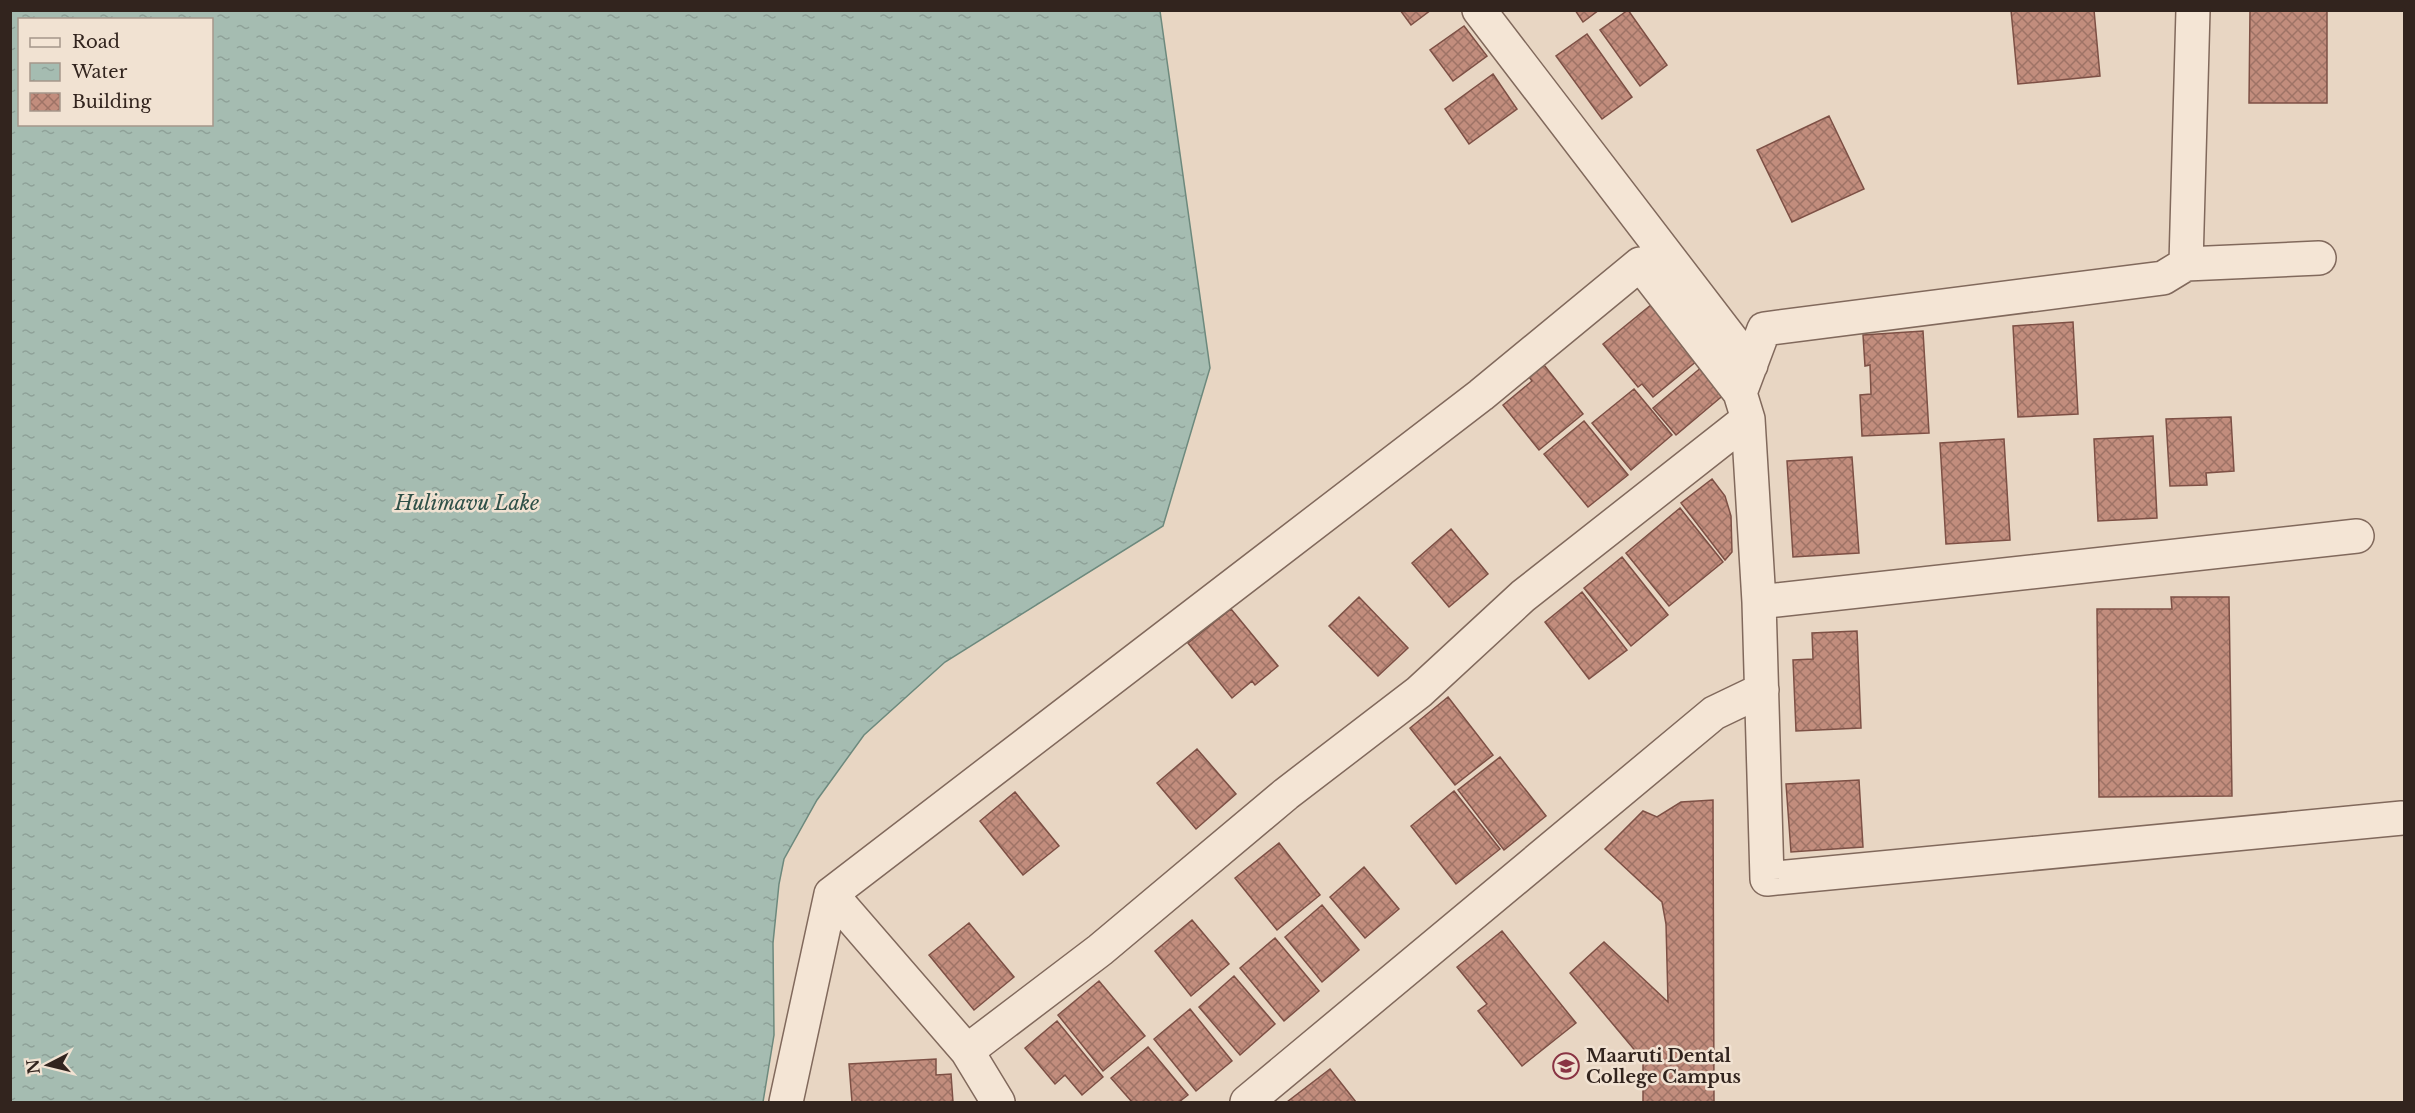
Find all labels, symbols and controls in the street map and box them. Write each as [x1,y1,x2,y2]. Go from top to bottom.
legend [18,18,213,126]
text: Road [72,31,120,53]
text: Water [71,61,128,83]
text: Building [72,91,151,113]
water label: Hulimavu Lake [394,491,539,515]
north arrow [18,1035,78,1095]
place label: Maaruti Dental College Campus [1586,1045,1741,1088]
school or university icon: Maaruti Dental College Campus [1551,1051,1581,1081]
text: N [22,1058,44,1076]

